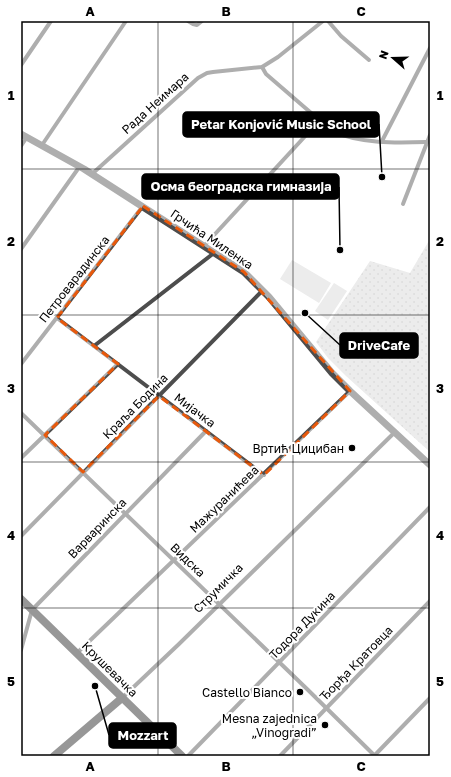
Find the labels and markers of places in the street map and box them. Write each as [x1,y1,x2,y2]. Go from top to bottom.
callout: Petar Konjović Music School [183,112,379,137]
callout: Осма београдска гимназија [142,174,339,199]
callout: DriveCafe [340,333,418,358]
place label: Вртић Цицибан [253,441,344,456]
marker: Вртић Цицибан [347,443,357,453]
place label: Castello Bianco [202,685,292,700]
marker: Castello Bianco [295,687,305,697]
place label: Mesna zajednica „Vinogradi” [222,711,317,740]
marker: Mesna zajednica „Vinogradi” [320,720,330,730]
callout: Mozzart [109,723,176,748]

